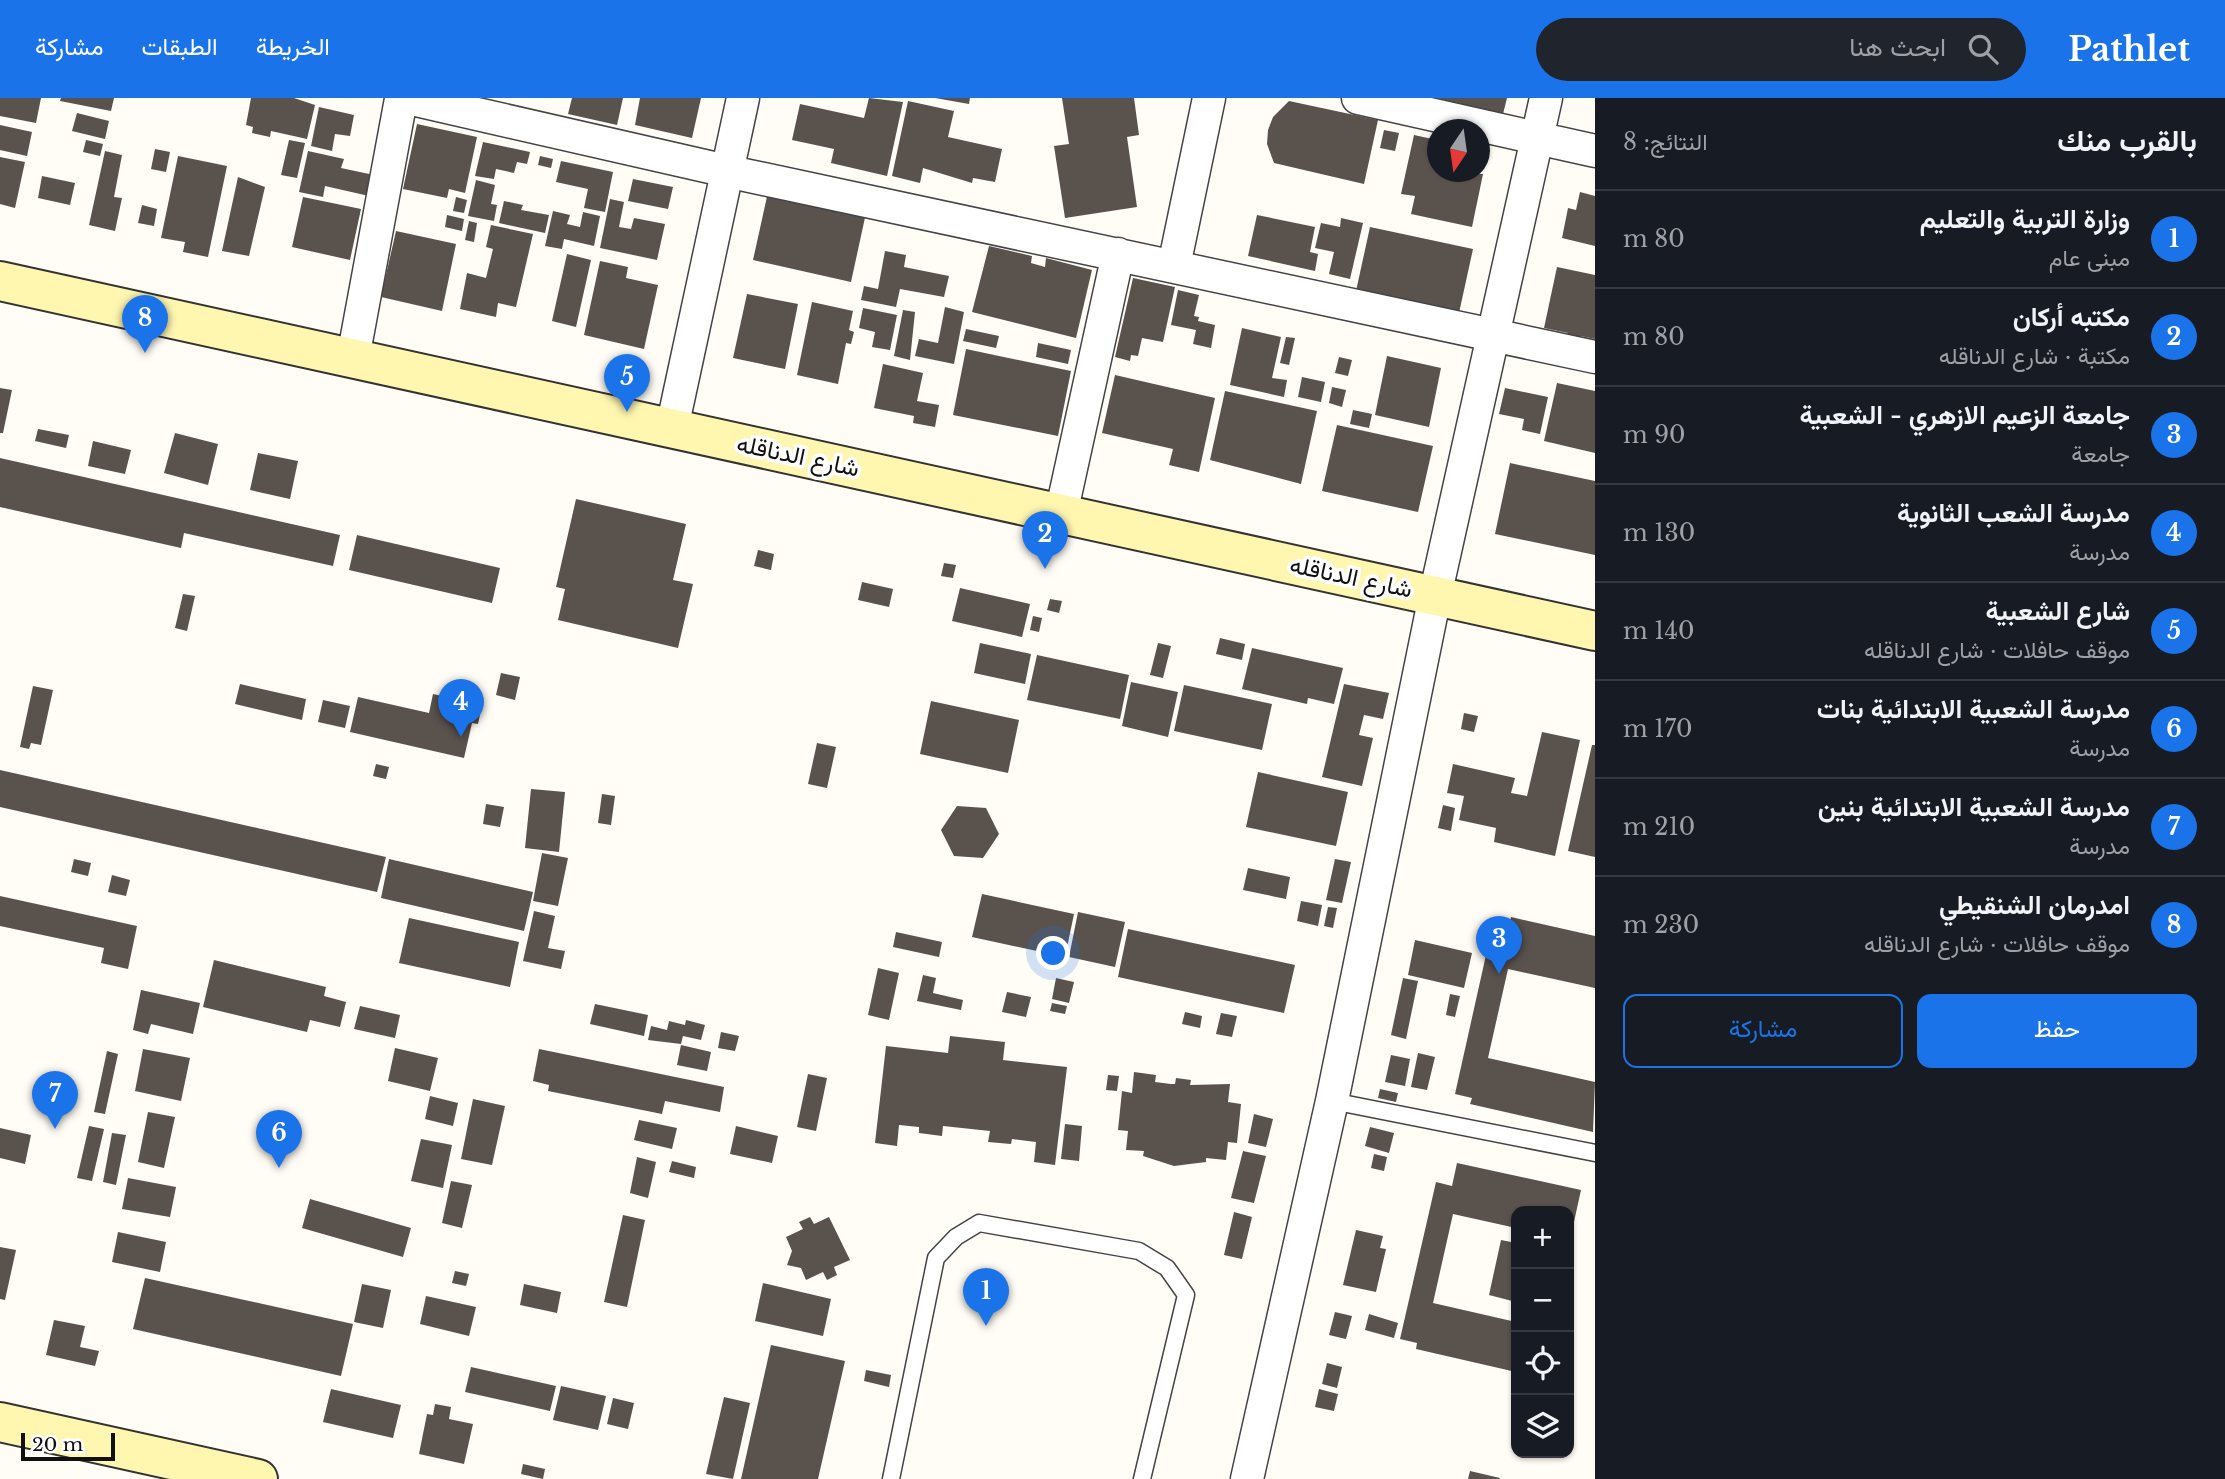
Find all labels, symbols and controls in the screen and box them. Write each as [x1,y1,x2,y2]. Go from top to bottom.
search box [1536,18,2026,81]
text: Pathlet [2068,29,2190,70]
icon: search [1964,30,2002,68]
text: ابحث هنا [1849,31,1946,63]
text: مشاركة [35,32,103,61]
text: الطبقات [141,32,218,61]
text: الخريطة [256,32,330,61]
north arrow [1427,119,1490,182]
text: بالقرب منك [2057,122,2197,159]
text: النتائج: 8 [1623,128,1708,156]
text: وزارة التربية والتعليم [1920,203,2130,235]
text: 80 m [1623,225,1685,253]
text: 1 [2169,225,2179,253]
text: مبنى عام [2049,244,2130,272]
pin: 8 [122,295,168,353]
text: مكتبه أركان [2013,301,2130,333]
text: 80 m [1623,323,1685,351]
text: 2 [2167,323,2182,351]
text: مكتبة · شارع الدناقله [1939,342,2130,370]
pin: 5 [604,354,650,412]
text: جامعة الزعيم الازهري - الشعبية [1799,399,2130,431]
text: 90 m [1623,421,1686,449]
text: 3 [2167,421,2181,449]
street label: شارع الدناقله [734,428,862,485]
text: جامعة [2071,440,2130,468]
text: مدرسة الشعب الثانوية [1897,497,2130,529]
pin: 2 [1022,511,1068,569]
text: 130 m [1623,519,1695,547]
text: 4 [2166,519,2182,547]
text: مدرسة [2069,538,2130,566]
street label: شارع الدناقله [1287,549,1415,606]
text: شارع الشعبية [1985,595,2130,627]
text: 140 m [1623,617,1694,645]
text: 5 [2167,617,2181,645]
text: موقف حافلات · شارع الدناقله [1864,636,2130,664]
pin: 4 [438,679,484,737]
text: مدرسة الشعبية الابتدائية بنات [1817,693,2130,725]
text: 170 m [1623,715,1693,743]
text: 6 [2166,715,2182,743]
text: مدرسة [2069,734,2130,762]
text: مدرسة الشعبية الابتدائية بنين [1818,791,2130,823]
text: 210 m [1623,813,1695,841]
text: 7 [2168,813,2180,841]
text: مدرسة [2069,832,2130,860]
text: امدرمان الشنقيطي [1939,889,2130,921]
text: 230 m [1623,911,1699,939]
text: 8 [2167,911,2181,939]
pin: 3 [1476,916,1522,974]
text: موقف حافلات · شارع الدناقله [1864,930,2130,958]
your location [1036,936,1070,970]
button: مشاركة [1623,994,1903,1068]
button: حفظ [1917,994,2197,1068]
pin: 7 [32,1071,78,1129]
pin: 6 [256,1110,302,1168]
map controls [1511,1206,1574,1458]
button: + [1511,1206,1574,1269]
pin: 1 [963,1268,1009,1326]
button: − [1511,1269,1574,1332]
button: locate [1511,1332,1574,1395]
button: layers [1511,1395,1574,1458]
scale bar [21,1430,116,1462]
text: 20 m [32,1433,83,1456]

